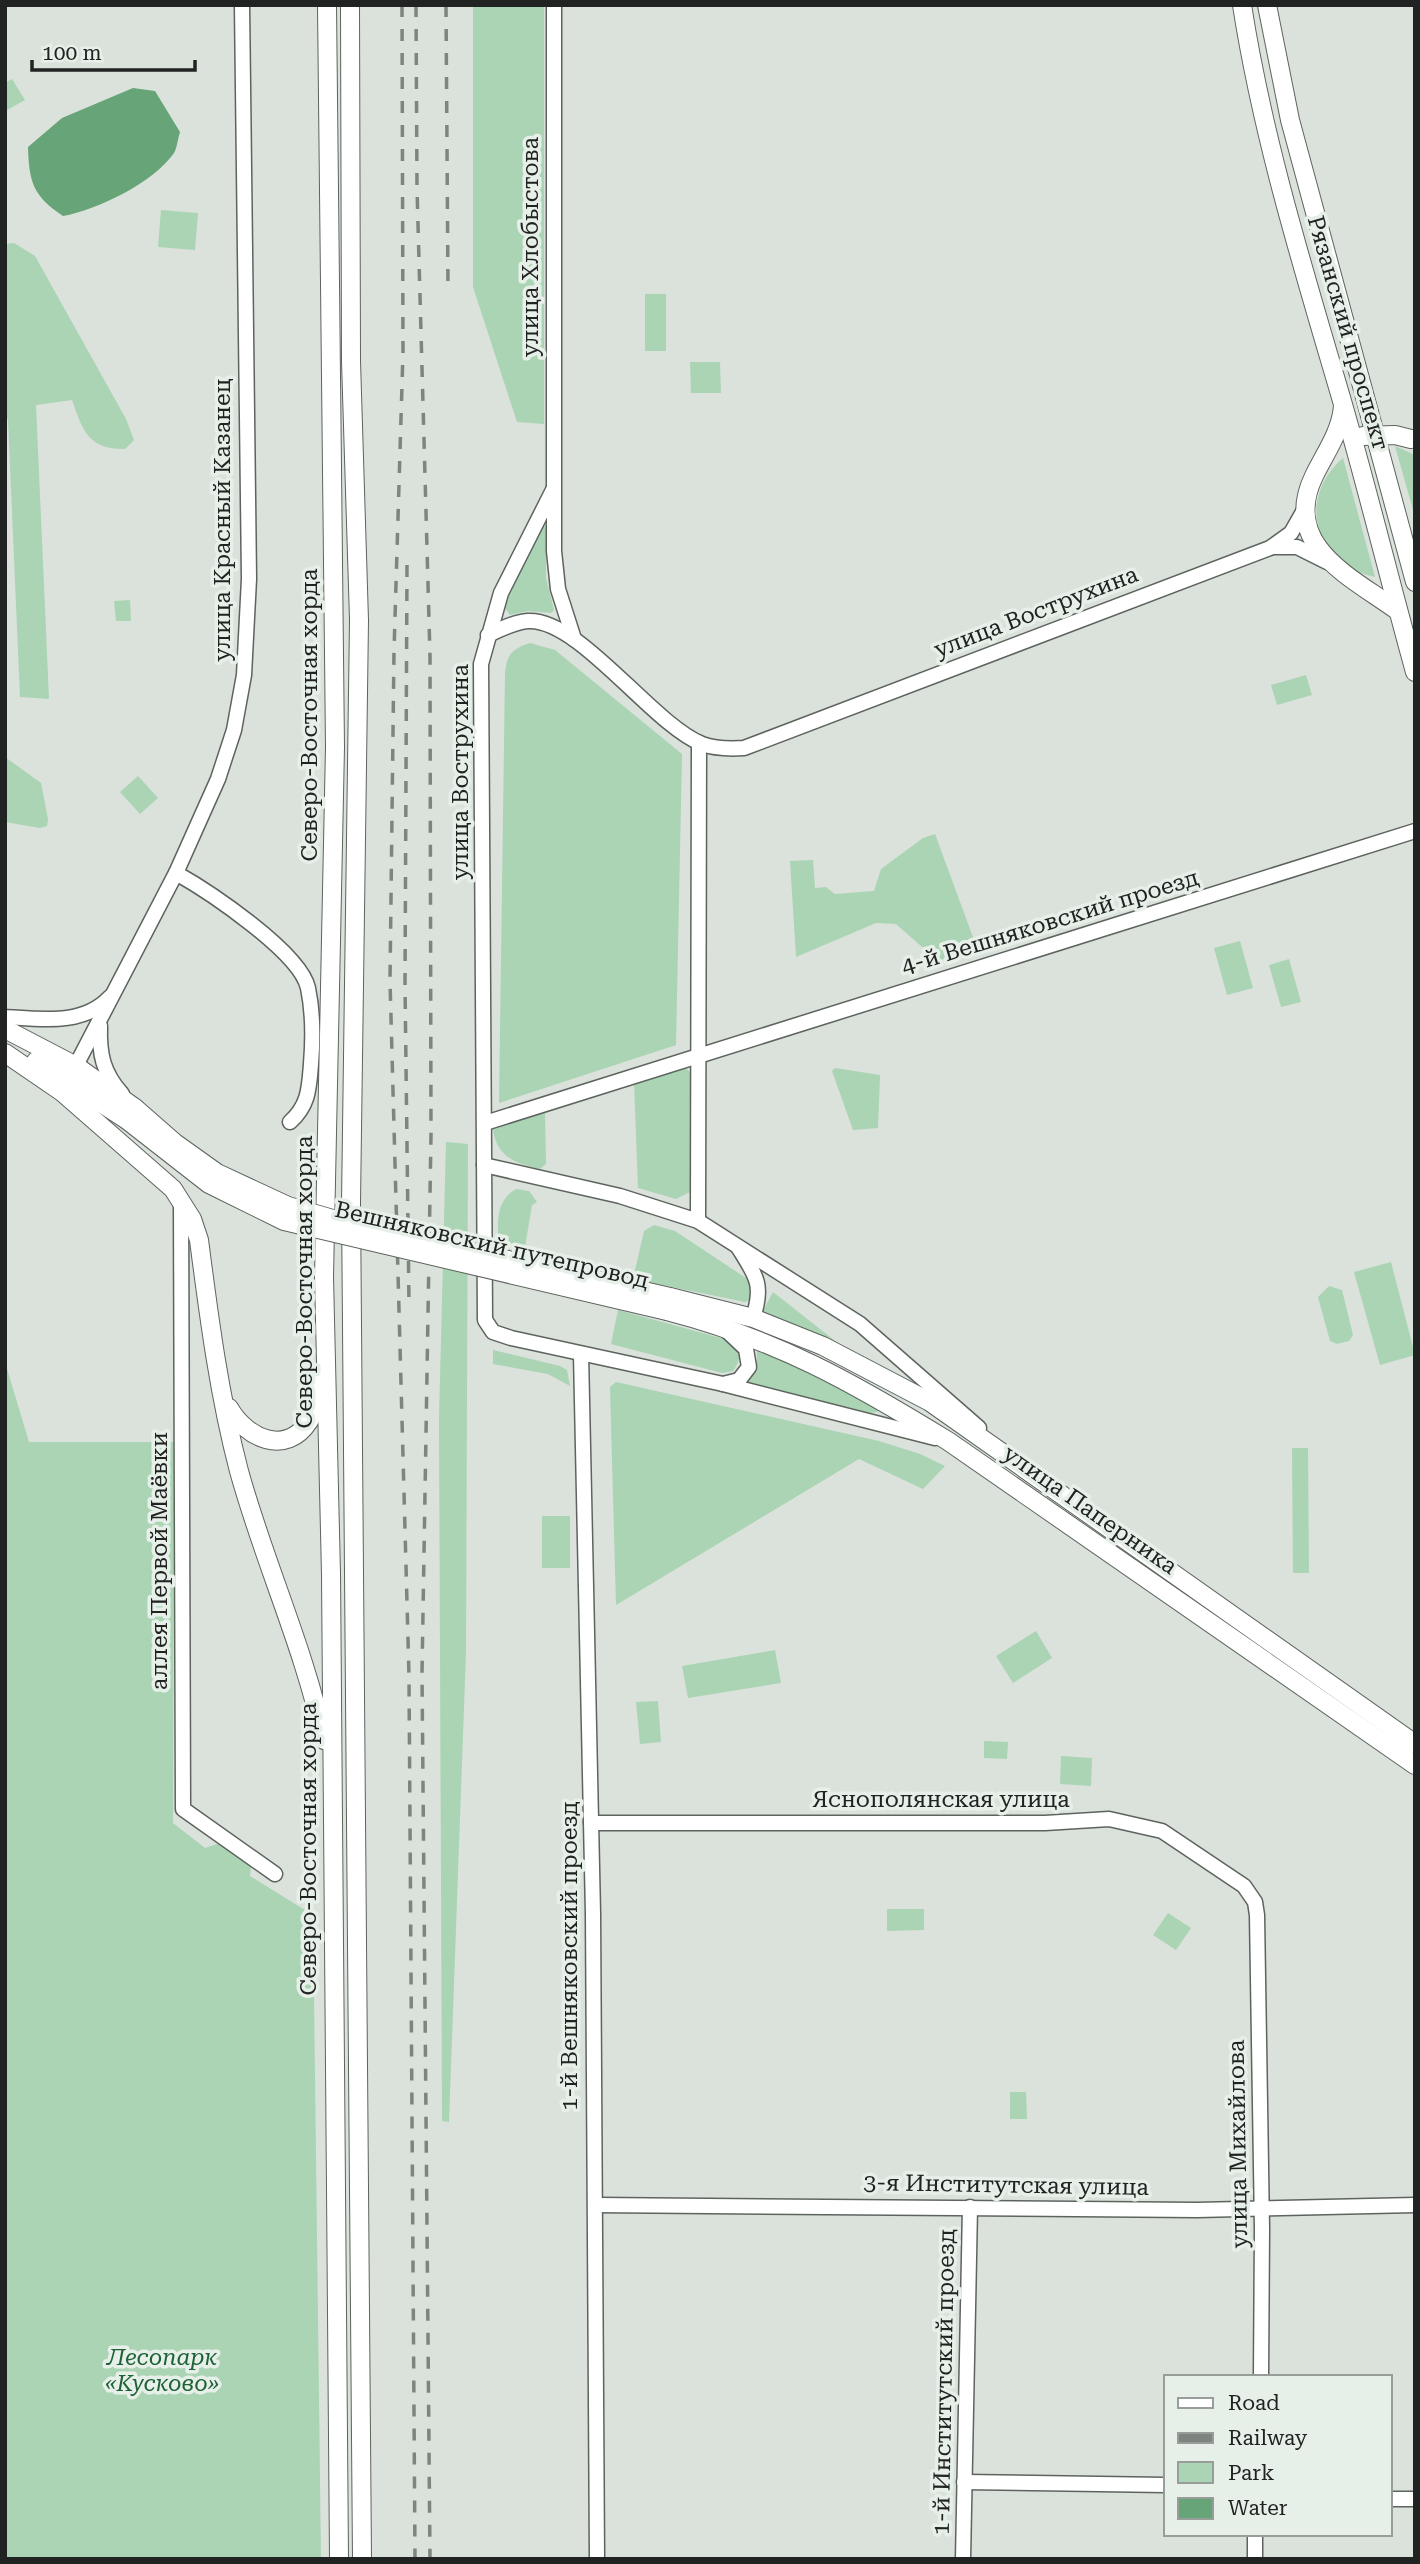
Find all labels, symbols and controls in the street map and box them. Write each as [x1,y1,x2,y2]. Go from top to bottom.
scale bar [32,28,194,72]
text: 100 m [42,41,102,65]
street label: улица Хлобыстова [517,136,544,357]
street label: Рязанский проспект [1302,213,1394,453]
street label: улица Красный Казанец [209,378,236,662]
street label: улица Вострухина [930,560,1142,663]
street label: Северо-Восточная хорда [296,568,323,861]
street label: улица Вострухина [447,663,474,880]
street label: 4-й Вешняковский проезд [898,864,1202,980]
street label: Северо-Восточная хорда [291,1135,318,1428]
street label: Вешняковский путепровод [332,1196,652,1294]
street label: аллея Первой Маёвки [146,1432,173,1690]
street label: улица Паперника [998,1440,1183,1580]
street label: Северо-Восточная хорда [295,1702,322,1995]
street label: Яснополянская улица [812,1786,1070,1813]
street label: 1-й Вешняковский проезд [556,1801,583,2111]
street label: улица Михайлова [1223,2039,1253,2249]
street label: 3-я Институтская улица [863,2169,1149,2201]
street label: 1-й Институтский проезд [928,2229,960,2535]
park label: Лесопарк «Кусково» [105,2344,219,2397]
legend [1164,2375,1392,2536]
text: Road [1228,2391,1280,2415]
text: Railway [1228,2426,1308,2450]
text: Park [1228,2461,1274,2485]
text: Water [1228,2496,1288,2520]

